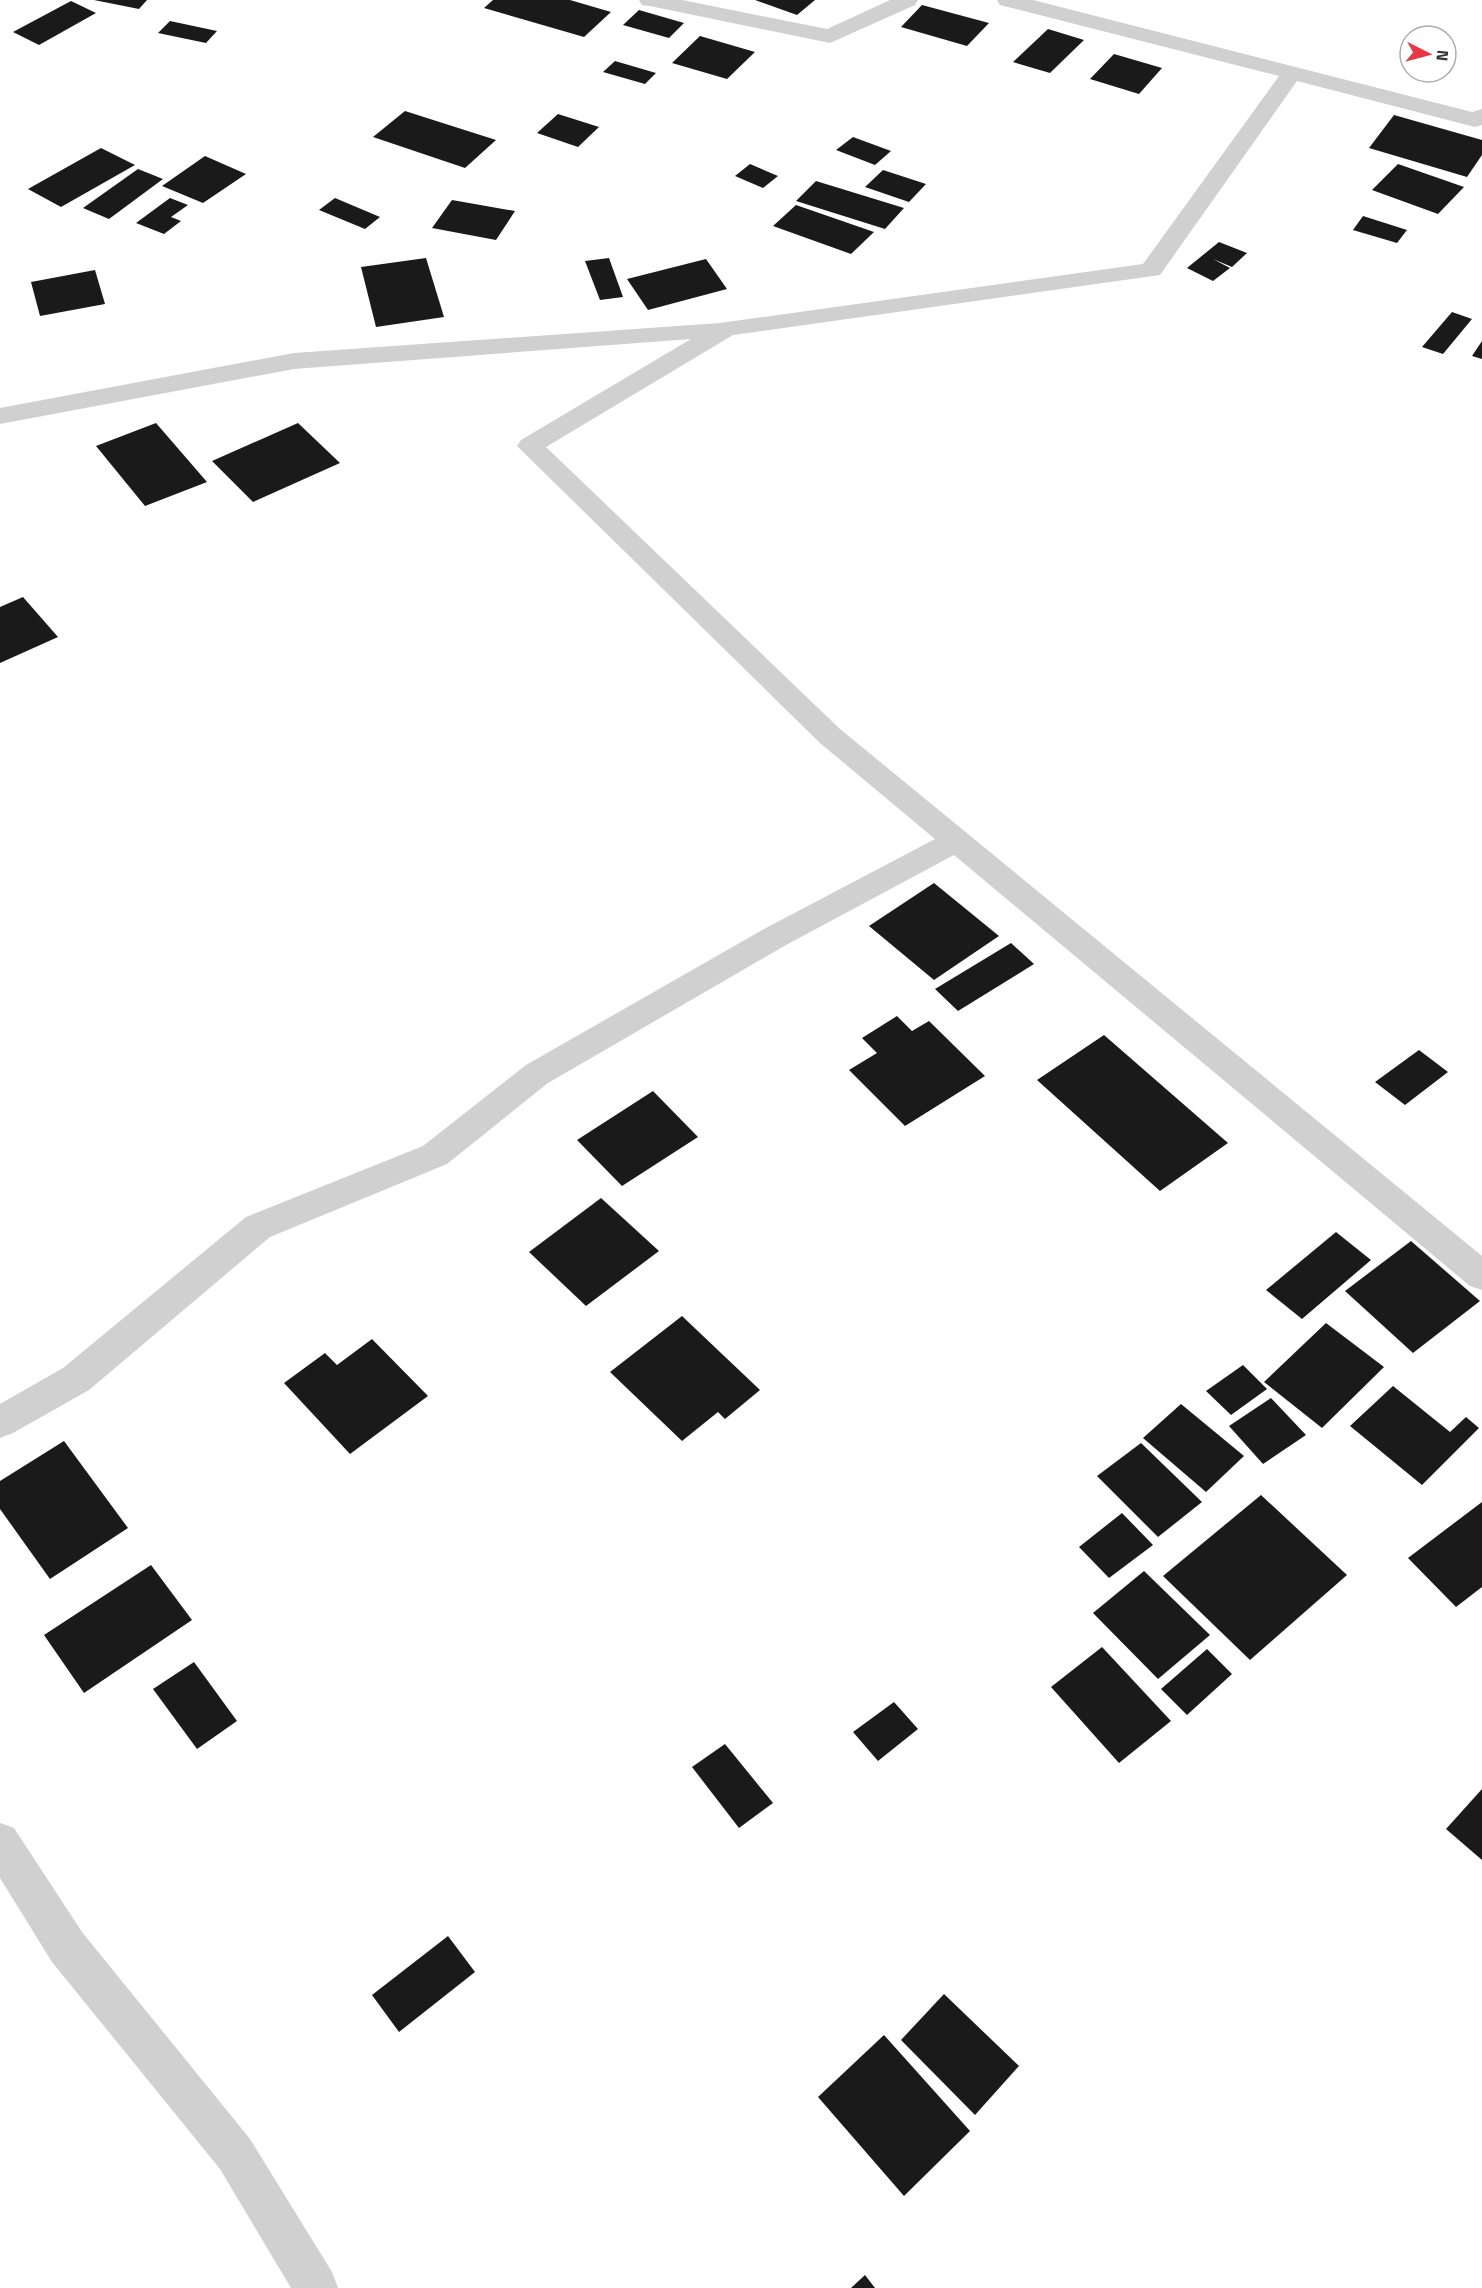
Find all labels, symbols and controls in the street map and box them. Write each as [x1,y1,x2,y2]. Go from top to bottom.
north arrow [1398,24,1458,84]
text: N [1430,49,1455,62]

